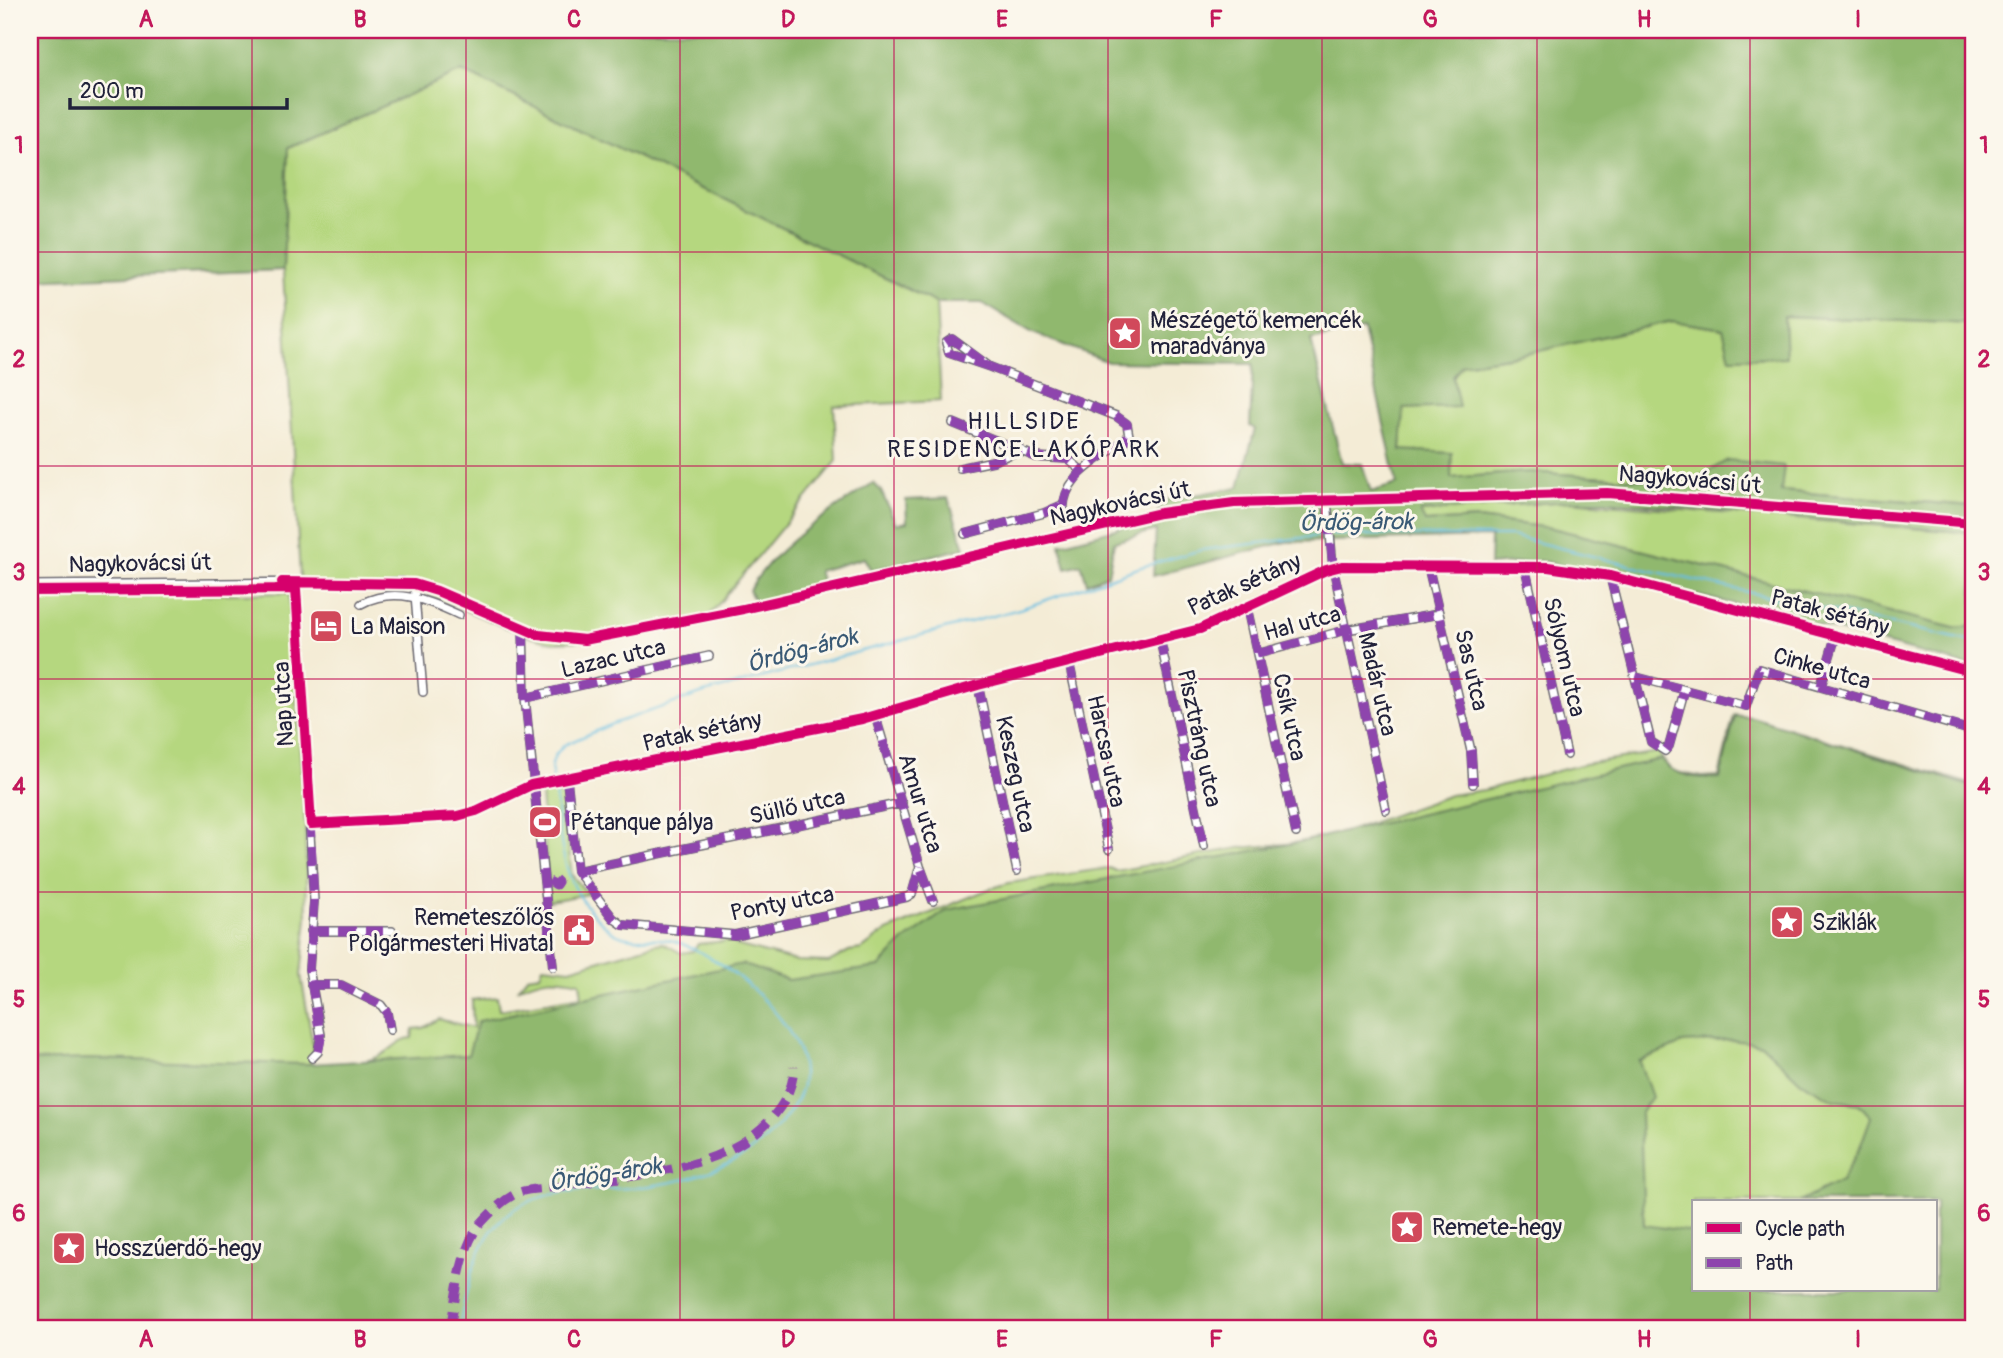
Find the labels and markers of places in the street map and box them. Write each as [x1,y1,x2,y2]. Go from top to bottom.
place label: Mészégető kemencék maradványa [1150,306,1362,361]
place icon: Mészégető kemencék maradványa [1106,314,1144,352]
hotel icon: La Maison [307,607,345,645]
place label: La Maison [350,612,445,641]
sports icon: Pétanque pálya [526,803,564,841]
place label: Pétanque pálya [570,808,713,837]
place label: Remeteszőlős Polgármesteri Hivatal [348,903,554,958]
place icon: Sziklák [1768,903,1806,941]
place label: Sziklák [1812,908,1877,937]
public building icon: Remeteszőlős Polgármesteri Hivatal [560,911,598,949]
place icon: Remete-hegy [1388,1208,1426,1246]
place label: Remete-hegy [1432,1213,1562,1242]
place icon: Hosszúerdő-hegy [50,1229,88,1267]
place label: Hosszúerdő-hegy [94,1234,262,1263]

